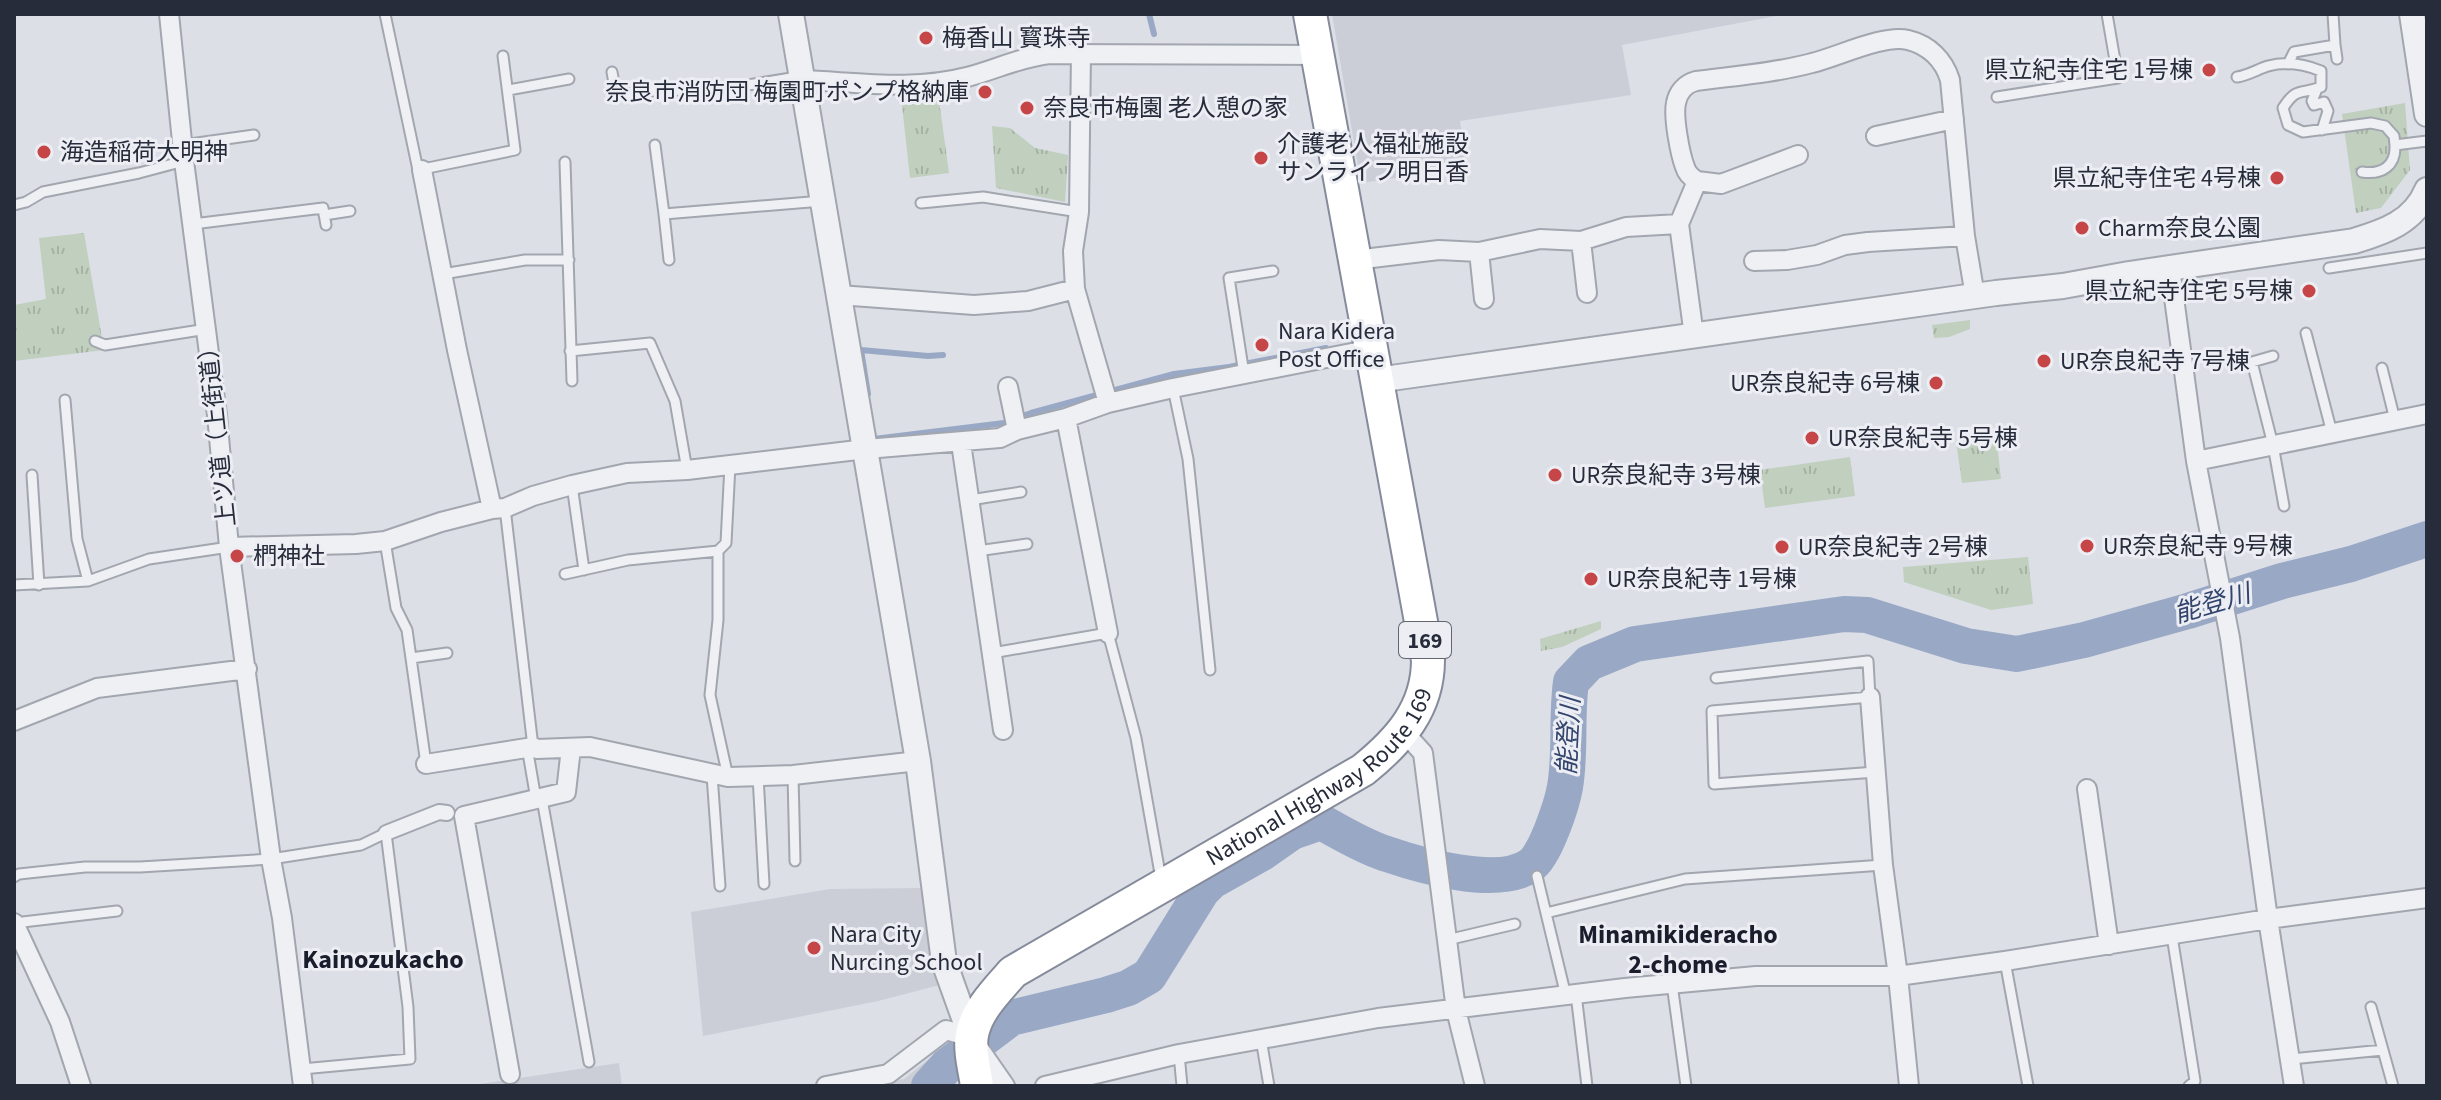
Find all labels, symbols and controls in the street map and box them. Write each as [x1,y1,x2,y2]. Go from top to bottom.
place label: 梅香山 寳珠寺 [942,21,1091,56]
marker: 梅香山 寳珠寺 [917,29,935,47]
place label: 県立紀寺住宅 1号棟 [1984,53,2193,88]
marker: 県立紀寺住宅 1号棟 [2200,61,2218,79]
place label: 奈良市消防団 梅園町ポンプ格納庫 [605,75,969,110]
marker: 奈良市消防団 梅園町ポンプ格納庫 [976,83,994,101]
place label: 奈良市梅園 老人憩の家 [1043,91,1288,126]
marker: 奈良市梅園 老人憩の家 [1018,99,1036,117]
place label: 介護老人福祉施設 サンライフ明日香 [1277,127,1469,190]
place label: 海造稲荷大明神 [60,135,228,170]
marker: 海造稲荷大明神 [35,143,53,161]
marker: 介護老人福祉施設 サンライフ明日香 [1252,149,1270,167]
place label: 県立紀寺住宅 4号棟 [2052,161,2261,196]
marker: 県立紀寺住宅 4号棟 [2268,169,2286,187]
place label: Charm奈良公園 [2098,211,2261,246]
marker: Charm奈良公園 [2073,219,2091,237]
place label: 県立紀寺住宅 5号棟 [2084,274,2293,309]
marker: 県立紀寺住宅 5号棟 [2300,282,2318,300]
place label: Nara Kidera Post Office [1278,314,1395,377]
street label: 上ツ道（上街道） [190,334,245,528]
marker: Nara Kidera Post Office [1253,336,1271,354]
place label: UR奈良紀寺 7号棟 [2060,344,2250,379]
marker: UR奈良紀寺 7号棟 [2035,352,2053,370]
place label: UR奈良紀寺 6号棟 [1730,366,1920,401]
marker: UR奈良紀寺 6号棟 [1927,374,1945,392]
place label: UR奈良紀寺 5号棟 [1828,421,2018,456]
marker: UR奈良紀寺 5号棟 [1803,429,1821,447]
place label: UR奈良紀寺 3号棟 [1571,458,1761,493]
marker: UR奈良紀寺 3号棟 [1546,466,1564,484]
place label: UR奈良紀寺 9号棟 [2103,529,2293,564]
place label: UR奈良紀寺 2号棟 [1798,530,1988,565]
marker: UR奈良紀寺 9号棟 [2078,537,2096,555]
marker: UR奈良紀寺 2号棟 [1773,538,1791,556]
place label: 椚神社 [253,539,325,574]
marker: 椚神社 [228,547,246,565]
place label: UR奈良紀寺 1号棟 [1607,562,1797,597]
marker: UR奈良紀寺 1号棟 [1582,570,1600,588]
water label: 能登川 [2170,574,2258,632]
road number: 169 [1399,622,1451,658]
street label: National Highway Route 169 [1200,684,1442,875]
water label: 能登川 [1548,693,1589,776]
district label: Minamikideracho 2-chome [1578,916,1778,983]
place label: Nara City Nurcing School [830,917,983,980]
marker: Nara City Nurcing School [805,939,823,957]
district label: Kainozukacho [302,941,464,978]

